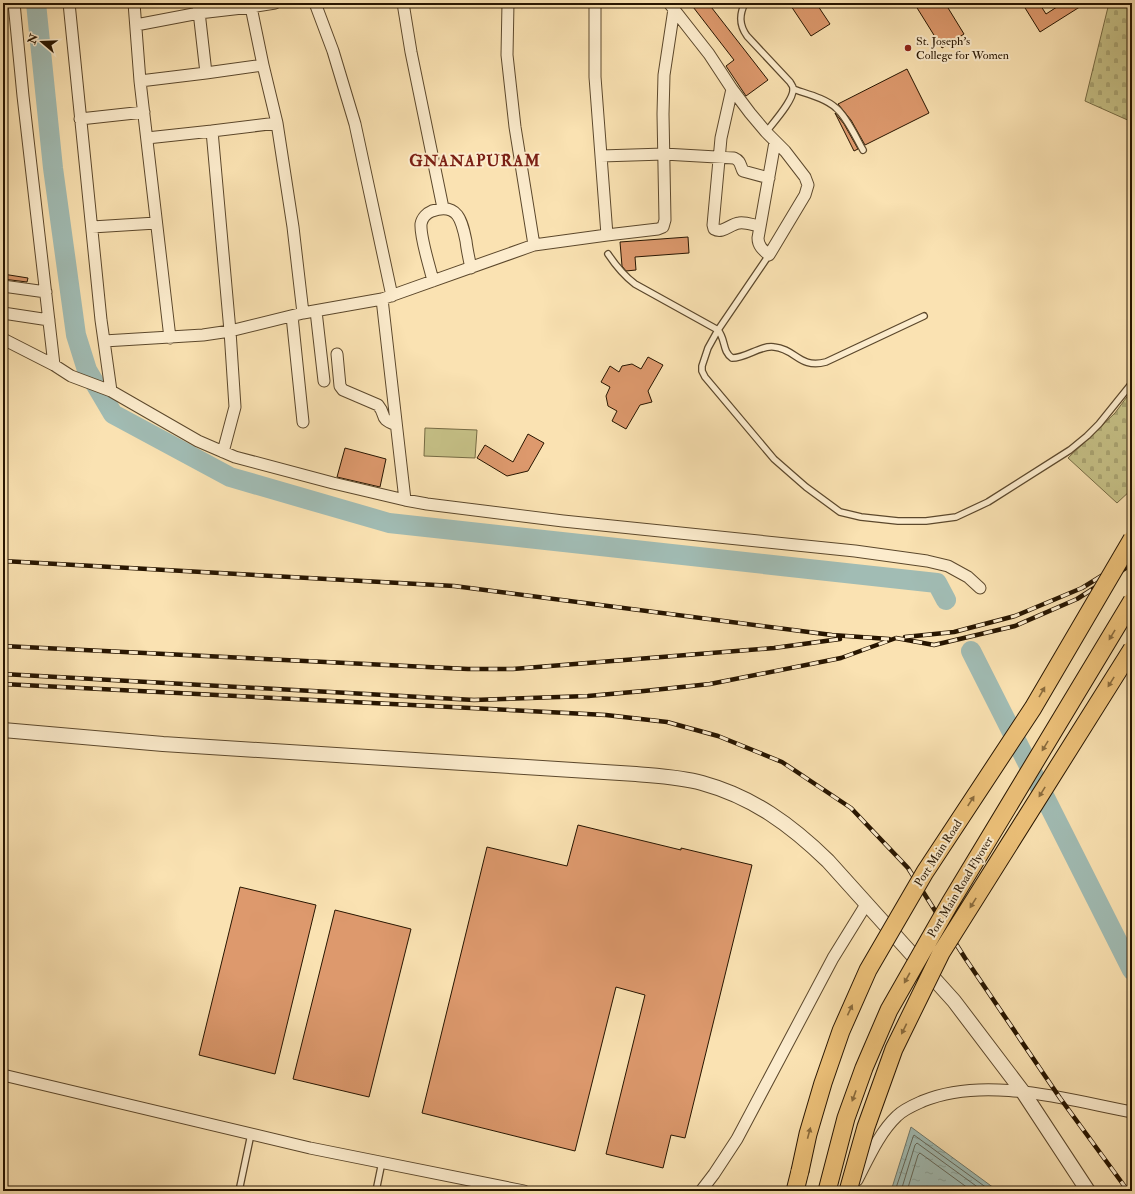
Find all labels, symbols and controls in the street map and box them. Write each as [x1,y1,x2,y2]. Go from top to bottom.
north arrow [22,22,62,62]
text: N [25,31,41,47]
place label: St. Joseph's College for Women [916,34,1009,63]
marker: St. Joseph's College for Women [903,43,913,53]
district label: GNANAPURAM [409,151,541,171]
one-way arrow [1108,629,1115,641]
one-way arrow [1108,676,1115,688]
one-way arrow [1039,686,1046,698]
one-way arrow [1041,740,1048,752]
one-way arrow [1038,787,1046,798]
one-way arrow [968,795,975,807]
street label: Port Main Road [911,817,966,890]
street label: Port Main Road Flyover [924,834,997,941]
one-way arrow [969,898,977,908]
one-way arrow [904,972,911,984]
one-way arrow [847,1004,853,1015]
one-way arrow [901,1023,907,1034]
one-way arrow [851,1091,857,1103]
one-way arrow [806,1126,812,1139]

